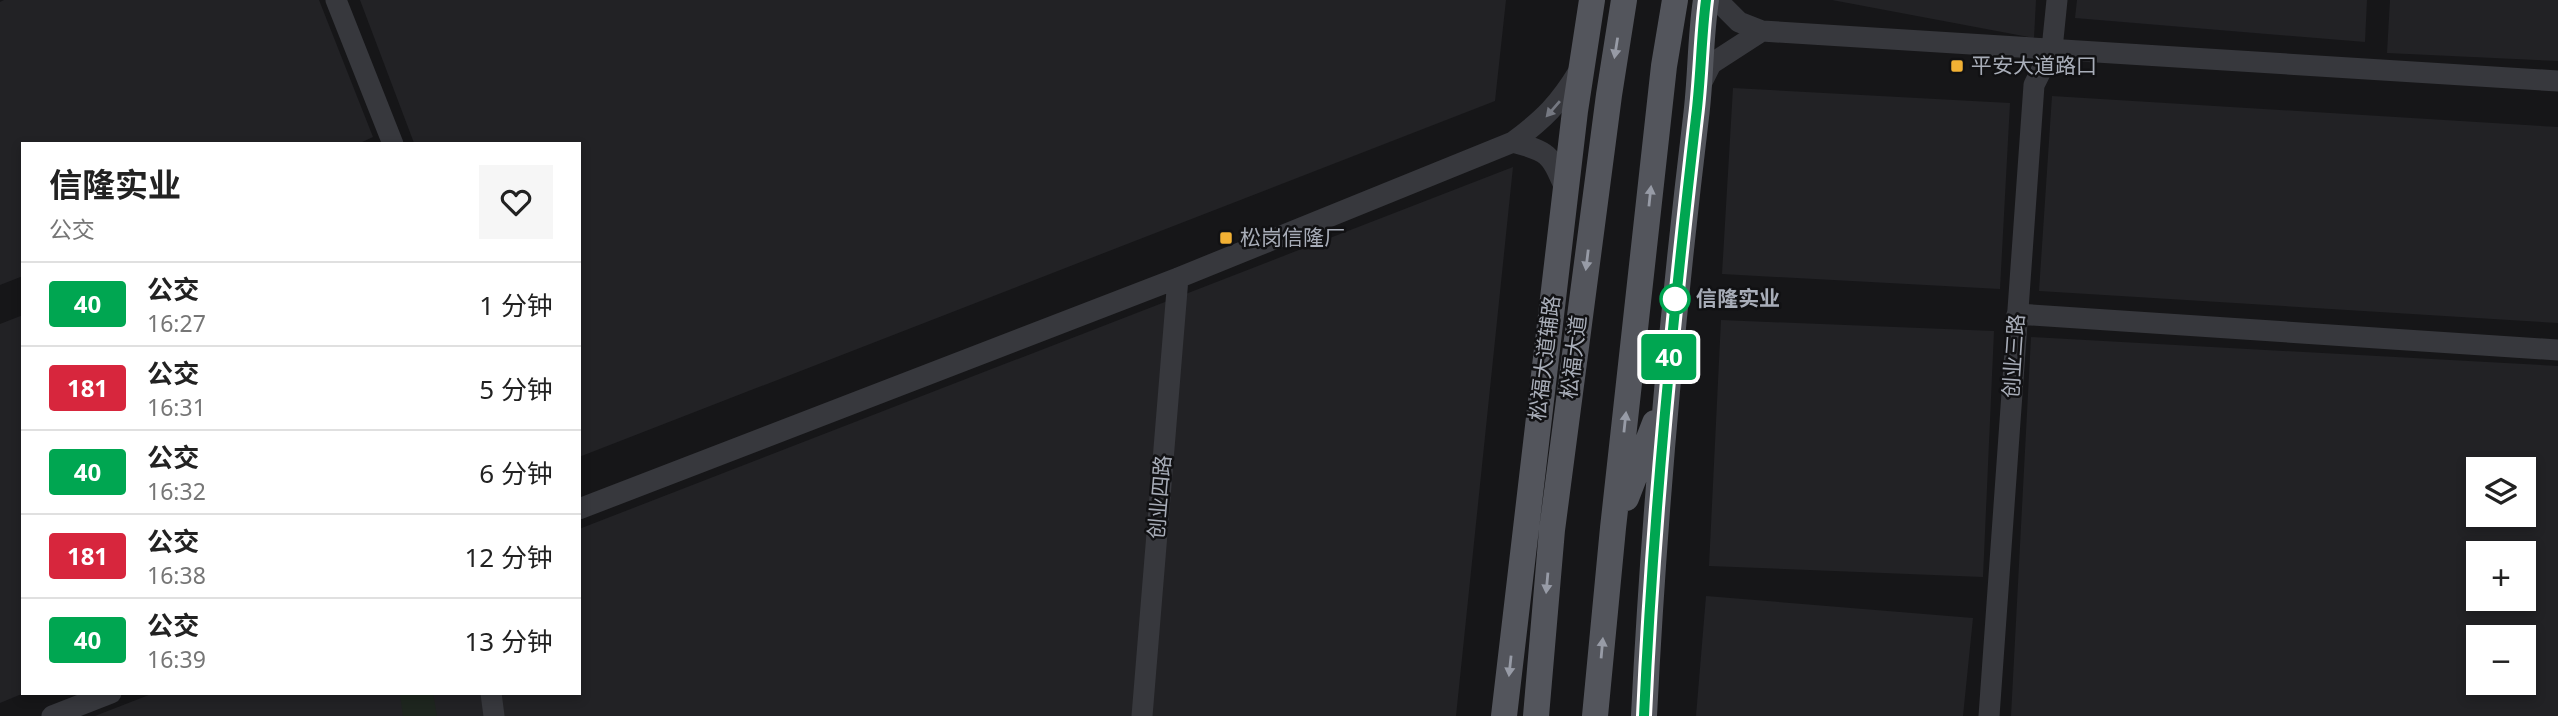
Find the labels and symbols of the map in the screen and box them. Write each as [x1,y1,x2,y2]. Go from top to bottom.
one-way arrow [1610,37,1621,59]
place label: 平安大道路口 [1971,51,2097,79]
marker: 平安大道路口 [1949,58,1965,74]
one-way arrow [1546,100,1561,117]
one-way arrow [1644,184,1655,206]
place label: 松岗信隆厂 [1240,223,1345,251]
marker: 松岗信隆厂 [1218,230,1234,246]
one-way arrow [1582,249,1593,271]
marker: 信隆实业 [1660,284,1690,314]
place label: 信隆实业 [1696,284,1780,312]
street label: 松福大道辅路 [1522,294,1566,422]
street label: 松福大道 [1554,313,1592,400]
street label: 创业三路 [1996,313,2030,399]
line badge: 40 [1638,334,1700,380]
one-way arrow [1620,411,1631,433]
street label: 创业四路 [1141,454,1177,540]
one-way arrow [1541,573,1552,595]
one-way arrow [1597,637,1608,659]
one-way arrow [1504,655,1515,677]

